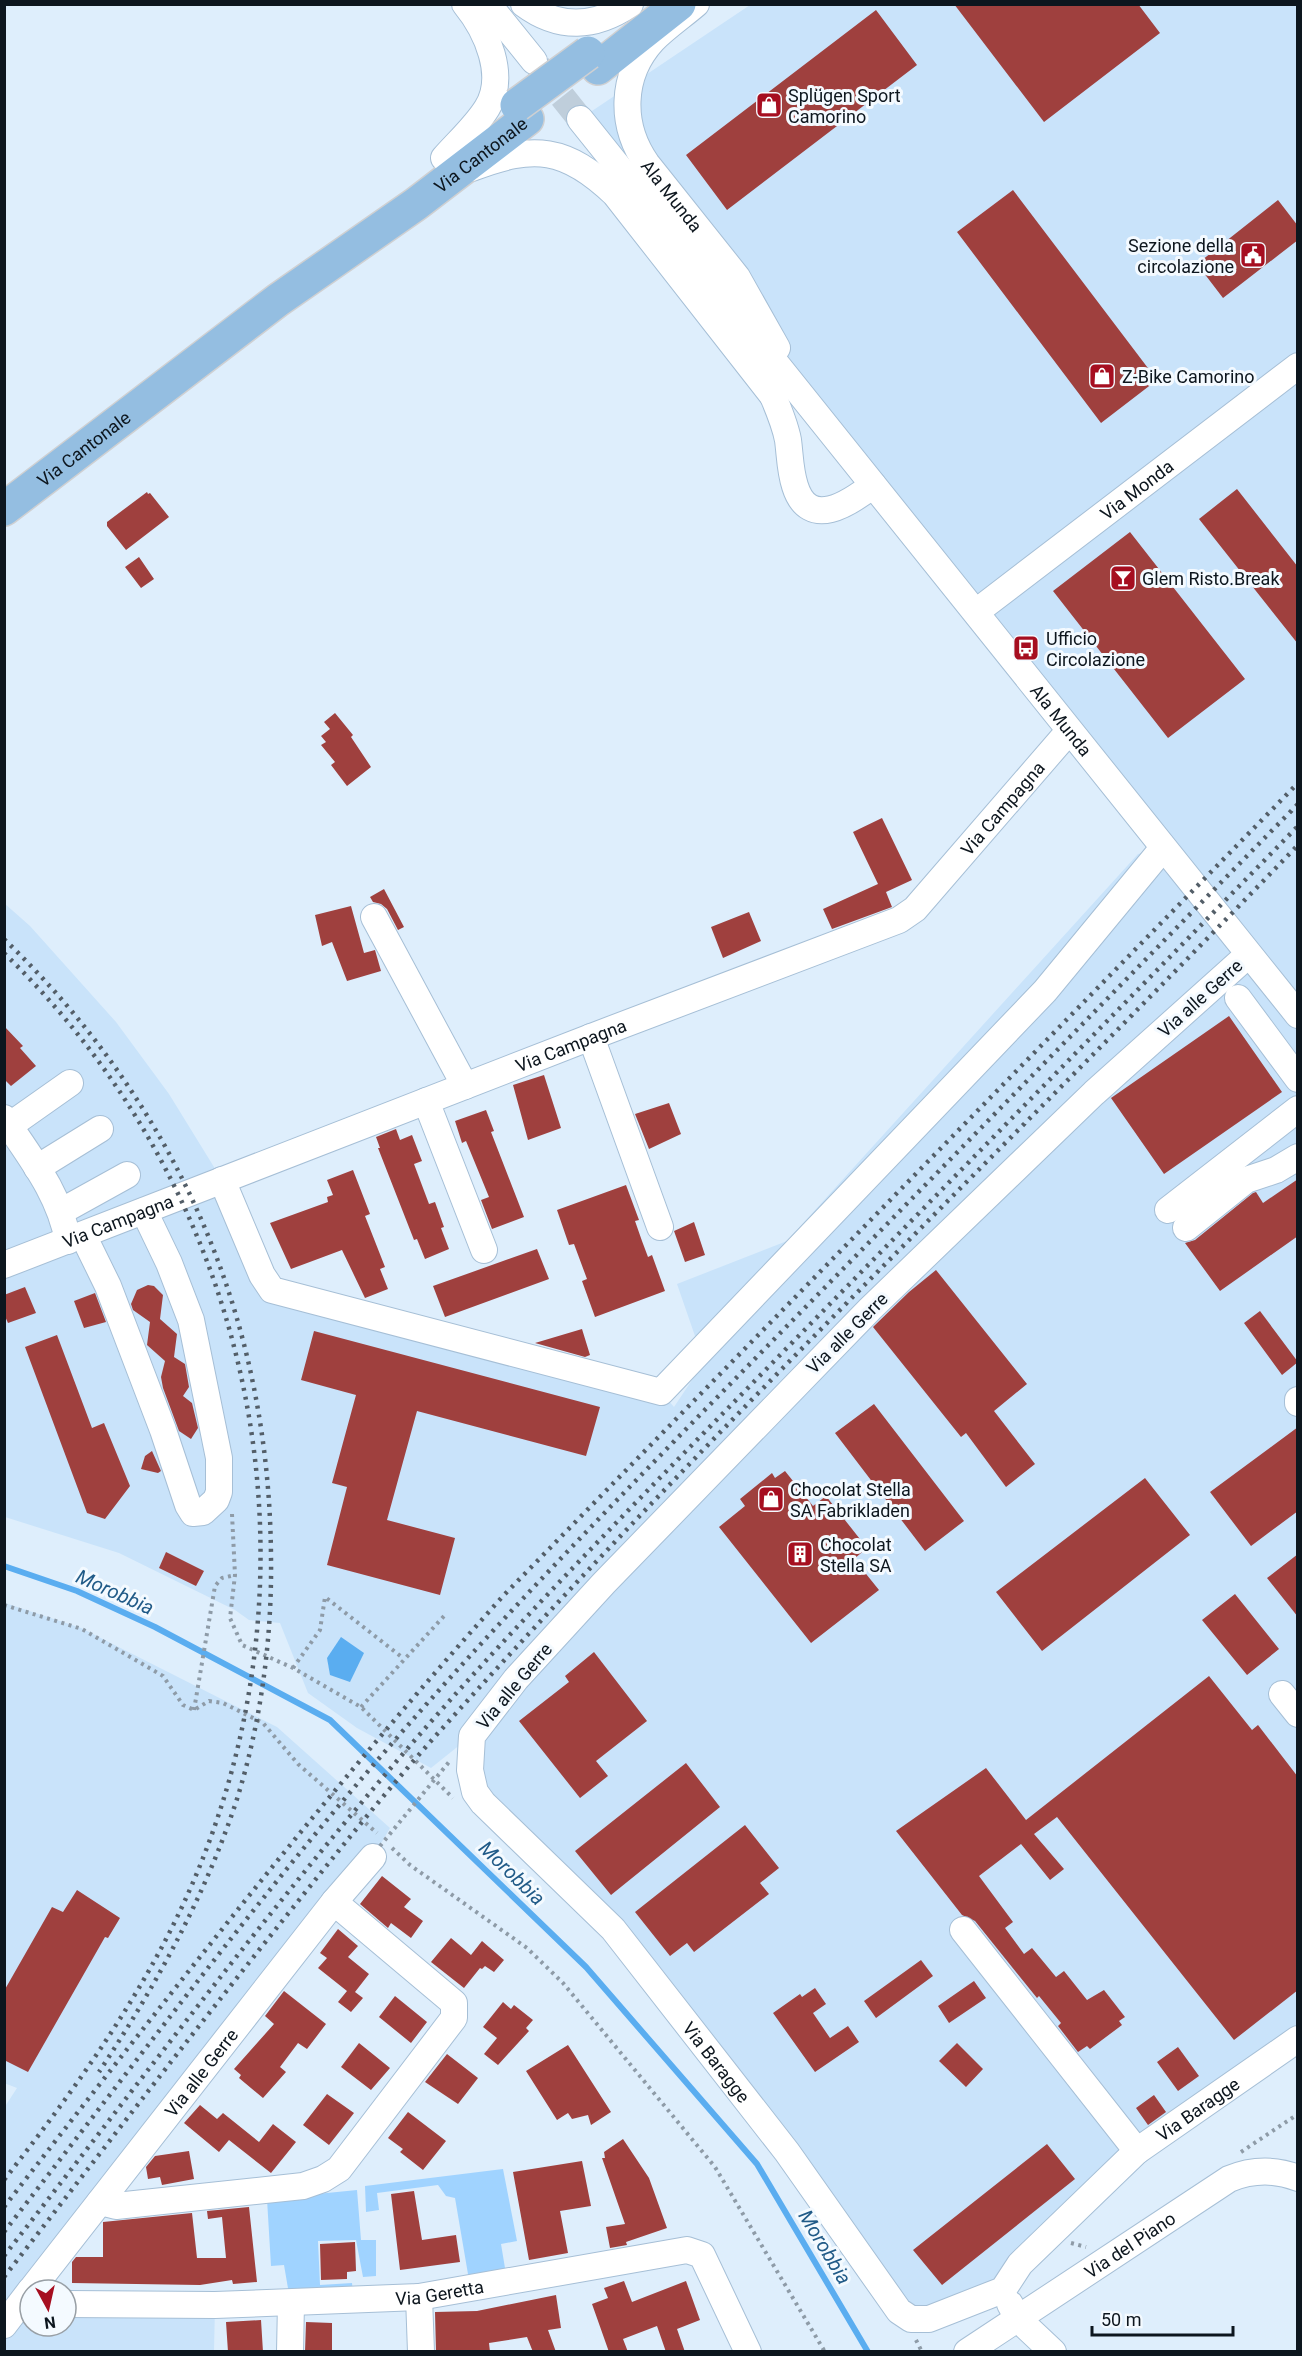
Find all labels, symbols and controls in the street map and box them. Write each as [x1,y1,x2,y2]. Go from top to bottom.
place label: Splügen Sport Camorino [788,85,901,127]
shop icon: Splügen Sport Camorino [754,90,784,120]
street label: Via Cantonale [430,112,531,197]
street label: Ala Munda [637,155,707,236]
place label: Sezione della circolazione [1128,235,1234,277]
public building icon: Sezione della circolazione [1238,240,1268,270]
shop icon: Z-Bike Camorino [1087,361,1117,391]
place label: Z-Bike Camorino [1122,366,1255,387]
street label: Via Cantonale [33,406,134,490]
street label: Via Monda [1096,455,1177,524]
bar icon: Glem Risto.Break [1108,563,1138,593]
place label: Glem Risto.Break [1142,568,1280,589]
place label: Ufficio Circolazione [1046,628,1145,670]
bus stop icon: Ufficio Circolazione [1011,633,1041,663]
street label: Ala Munda [1026,680,1097,760]
street label: Via Campagna [956,757,1049,859]
street label: Via alle Gerre [1154,955,1246,1041]
street label: Via Campagna [512,1014,629,1076]
street label: Via Campagna [59,1190,176,1252]
street label: Via alle Gerre [802,1288,892,1378]
place label: Chocolat Stella SA Fabrikladen [790,1479,911,1521]
shop icon: Chocolat Stella SA Fabrikladen [756,1484,786,1514]
place label: Chocolat Stella SA [820,1534,892,1576]
building icon: Chocolat Stella SA [785,1539,815,1569]
water label: Morobbia [72,1564,158,1620]
street label: Via alle Gerre [472,1639,556,1733]
water label: Morobbia [474,1836,550,1910]
street label: Via Baragge [679,2017,755,2106]
street label: Via alle Gerre [160,2024,242,2121]
street label: Via Baragge [1152,2073,1243,2145]
water label: Morobbia [793,2205,857,2289]
street label: Via del Piano [1080,2207,1179,2282]
street label: Via Geretta [395,2275,485,2308]
north arrow [18,2278,78,2338]
scale bar [1092,2299,1233,2337]
text: 50 m [1101,2309,1141,2330]
text: N [43,2312,57,2333]

